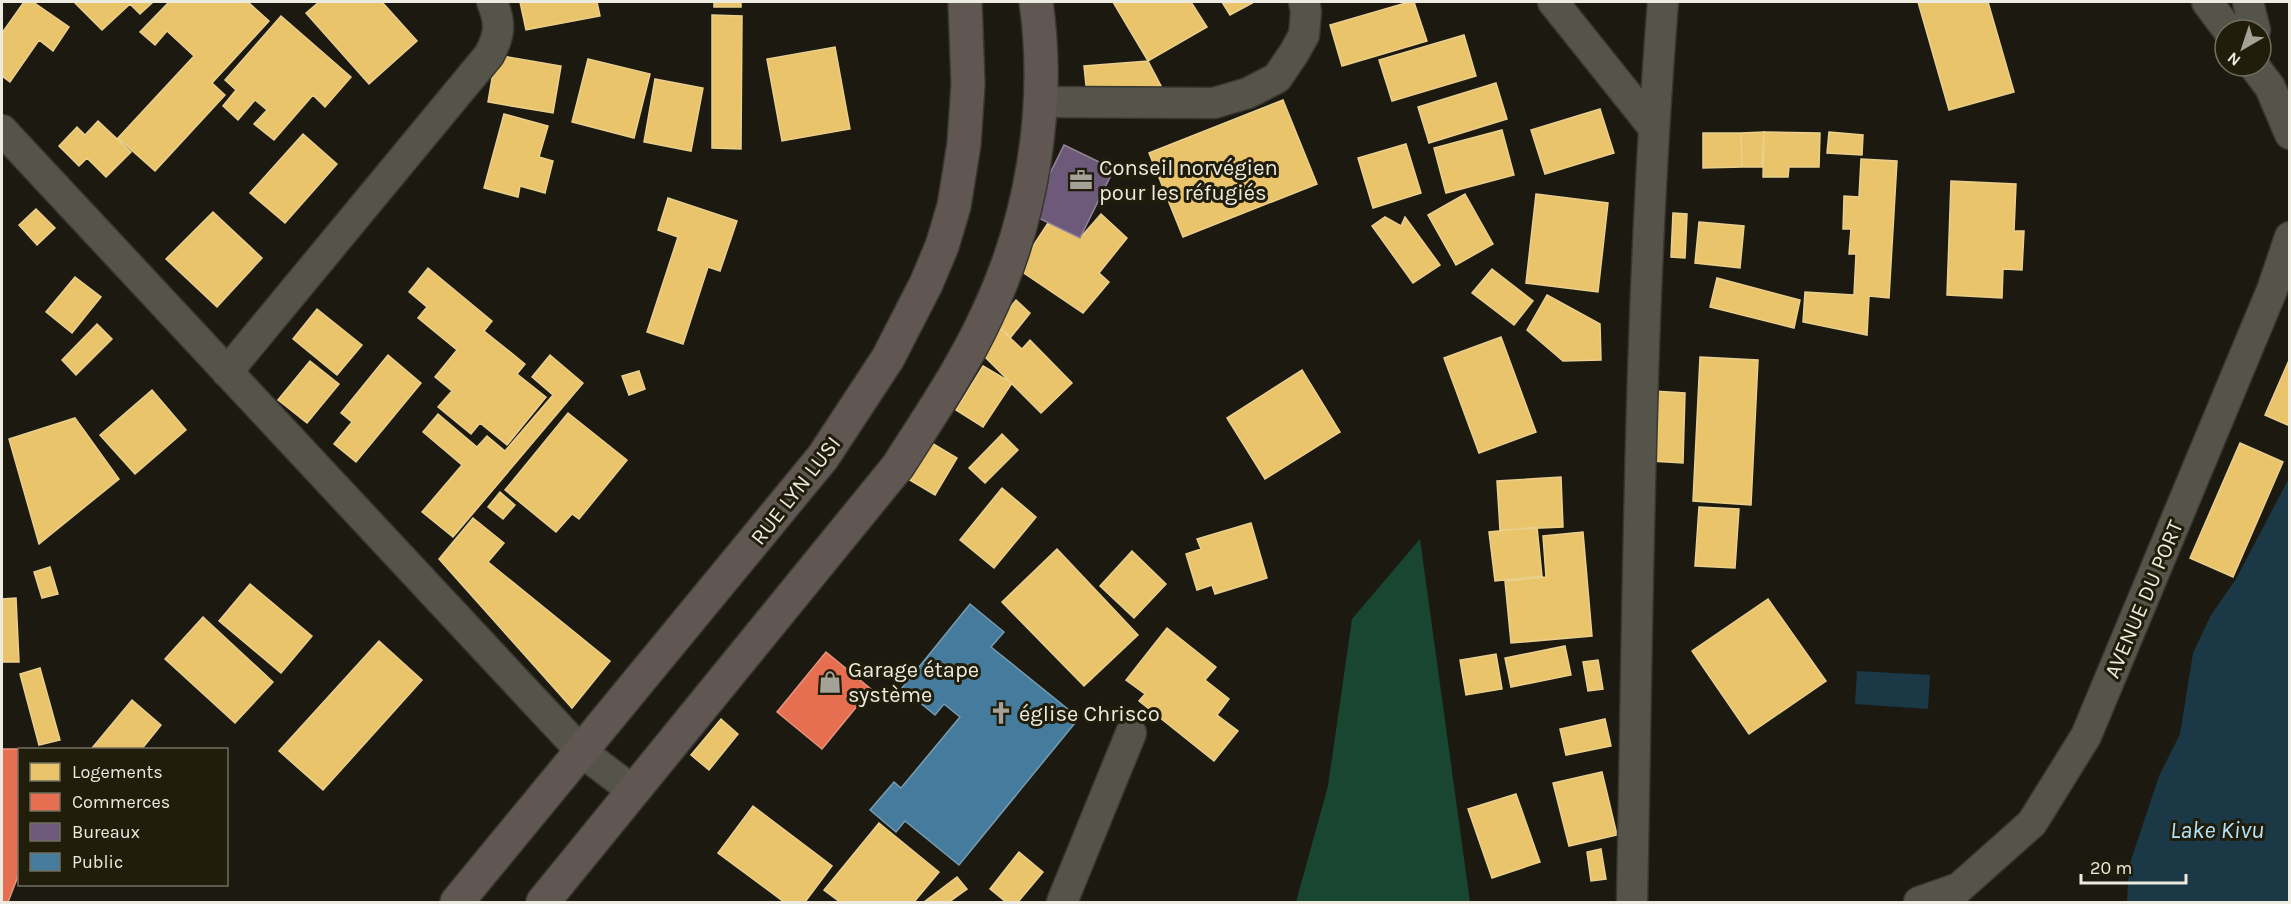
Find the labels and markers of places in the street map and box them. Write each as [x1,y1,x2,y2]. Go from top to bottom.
place label: Conseil norvégien pour les réfugiés [1099,155,1278,206]
office icon: Conseil norvégien pour les réfugiés [1068,167,1094,193]
place label: Garage étape système [848,657,979,708]
shop icon: Garage étape système [817,669,843,695]
church icon: église Chrisco [988,700,1014,726]
place label: église Chrisco [1019,701,1160,727]

